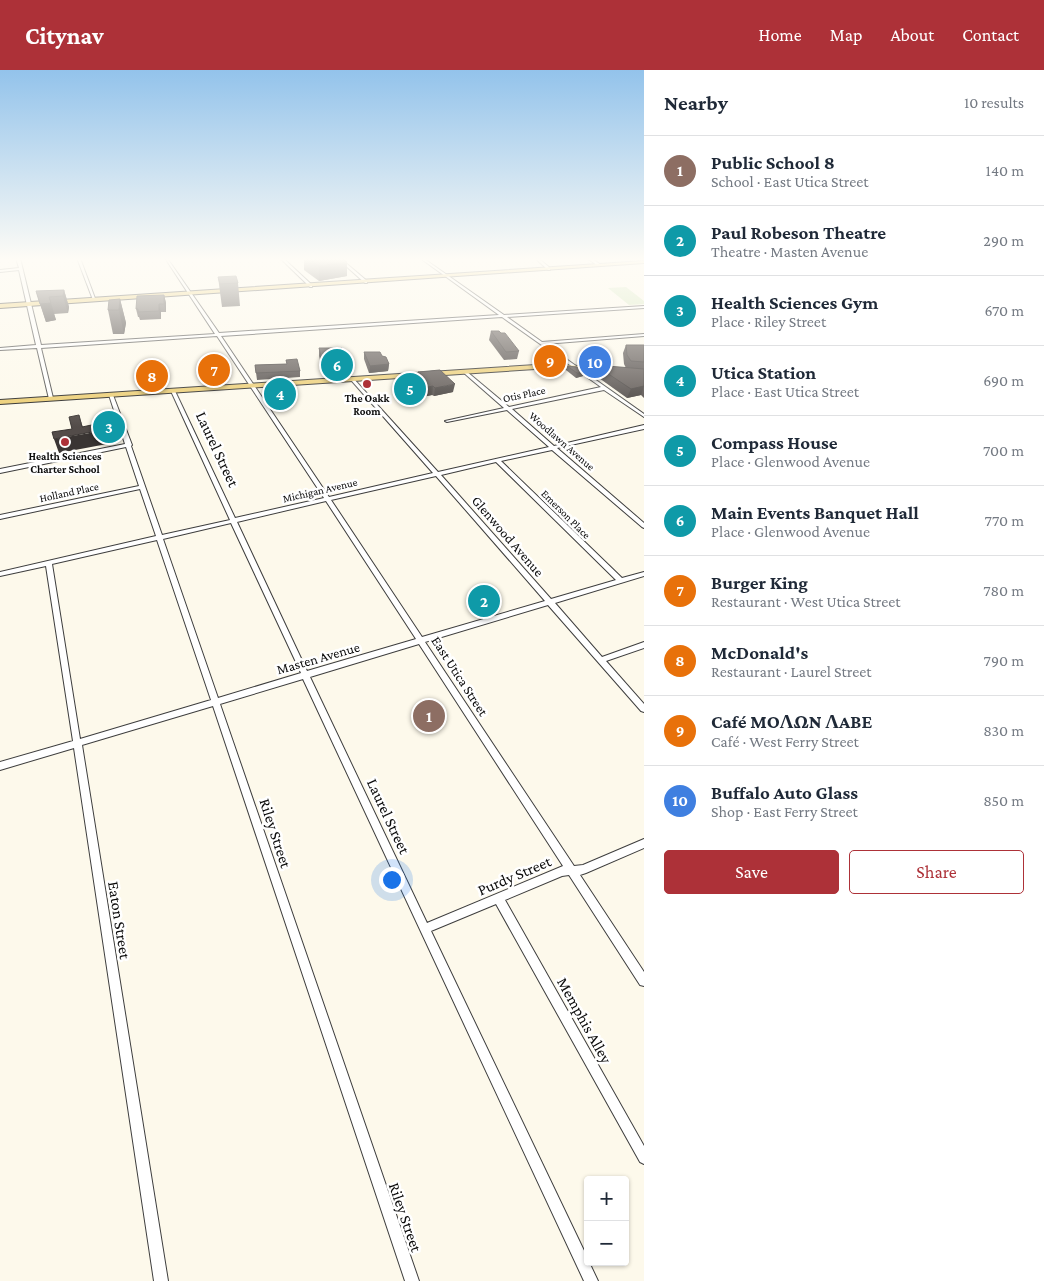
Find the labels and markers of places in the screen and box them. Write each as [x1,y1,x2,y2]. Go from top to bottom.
pin: 9 [534,342,566,380]
pin: 10 [579,343,611,381]
pin: 6 [321,346,353,384]
pin: 7 [198,351,230,389]
pin: 8 [136,357,168,395]
pin: 5 [394,370,426,408]
pin: 4 [264,375,296,413]
marker: The Oakk Room [361,378,373,390]
place label: The Oakk Room [344,392,391,417]
pin: 3 [93,408,125,446]
marker: Health Sciences Charter School [59,436,71,448]
place label: Health Sciences Charter School [28,450,102,475]
pin: 2 [468,582,500,620]
pin: 1 [413,697,445,735]

